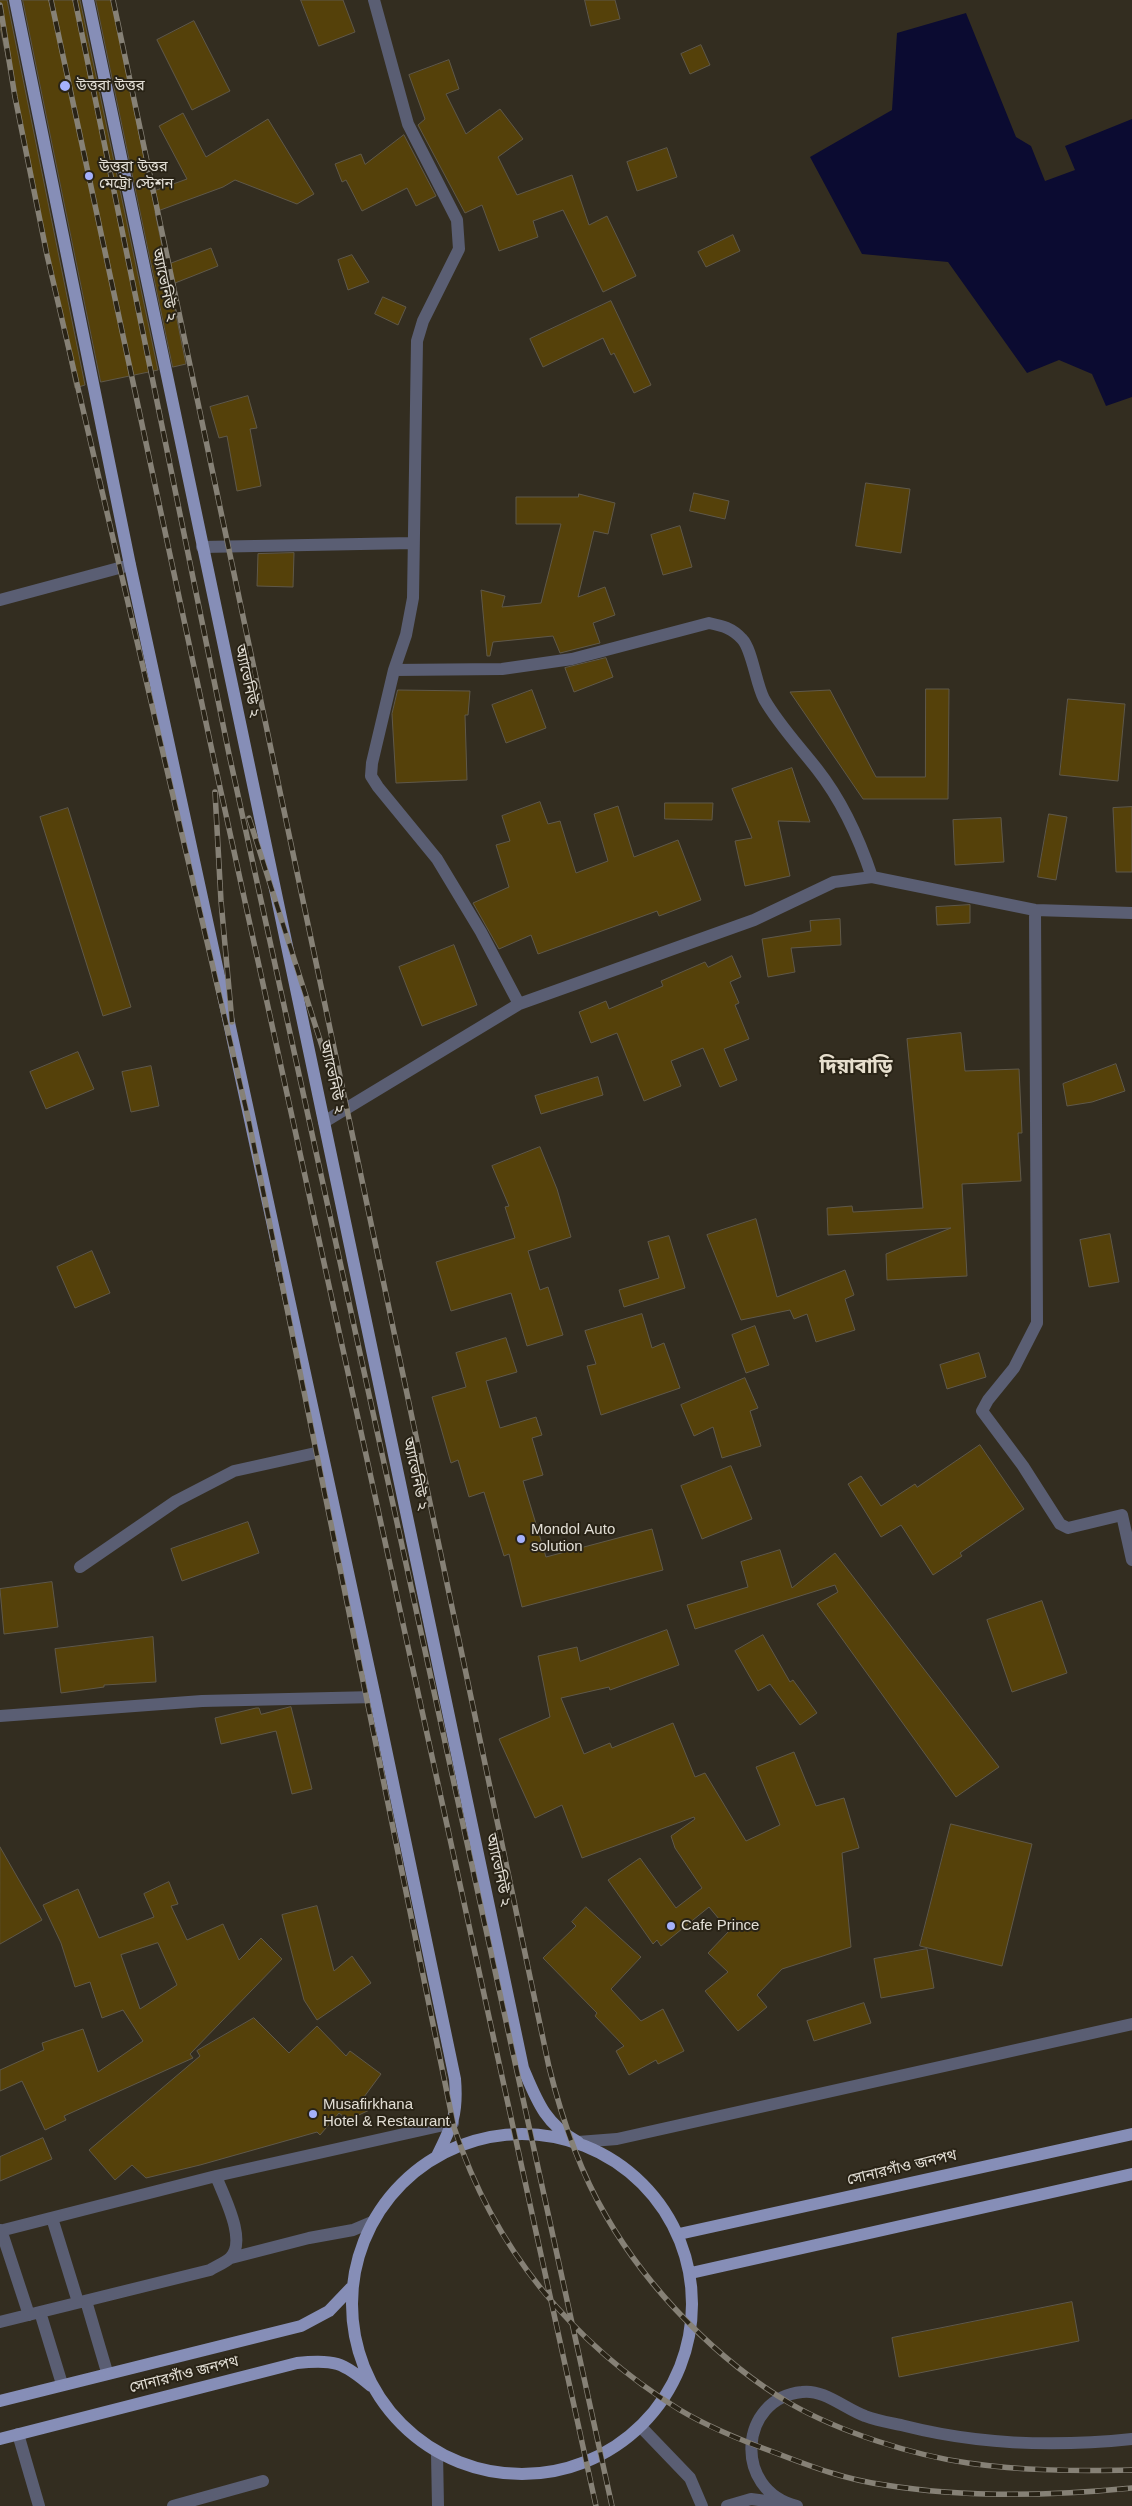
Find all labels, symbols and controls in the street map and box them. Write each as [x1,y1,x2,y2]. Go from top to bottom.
place label: উত্তরা উত্তর [76,77,145,95]
marker: উত্তরা উত্তর [58,79,72,93]
place label: উত্তরা উত্তর মেট্রো স্টেশন [99,158,174,193]
marker: উত্তরা উত্তর মেট্রো স্টেশন [83,170,95,182]
street label: অ্যাভেনিউ ২ [147,247,181,323]
street label: অ্যাভেনিউ ২ [230,643,264,719]
street label: অ্যাভেনিউ ২ [315,1039,349,1115]
district label: দিয়াবাড়ি [820,1055,892,1079]
street label: অ্যাভেনিউ ২ [398,1436,432,1512]
place label: Mondol Auto solution [531,1521,615,1556]
marker: Mondol Auto solution [515,1533,527,1545]
street label: অ্যাভেনিউ ২ [481,1832,515,1908]
place label: Cafe Prince [681,1917,759,1935]
marker: Cafe Prince [665,1920,677,1932]
place label: Musafirkhana Hotel & Restaurant [323,2096,450,2131]
marker: Musafirkhana Hotel & Restaurant [307,2108,319,2120]
street label: সোনারগাঁও জনপথ [845,2147,959,2189]
street label: সোনারগাঁও জনপথ [127,2353,241,2397]

